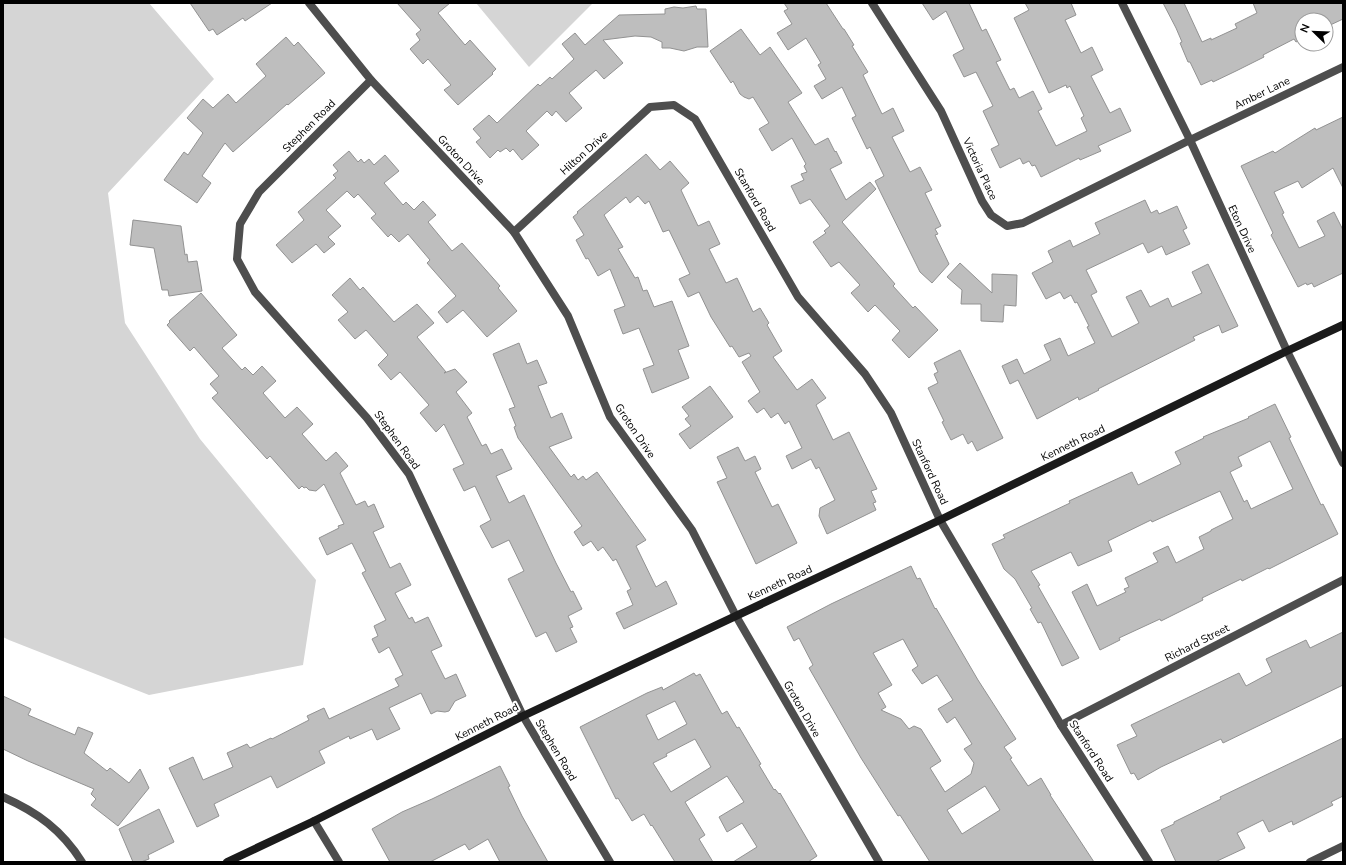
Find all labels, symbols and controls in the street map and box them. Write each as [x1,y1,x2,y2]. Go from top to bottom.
north arrow [1294,12,1334,52]
text: N [1297,22,1314,35]
street label: Amber Lane [1232,73,1293,113]
street label: Stephen Road [279,96,339,156]
street label: Hilton Drive [557,128,611,178]
street label: Groton Drive [434,132,488,188]
street label: Victoria Place [959,134,1001,203]
street label: Stanford Road [731,166,779,234]
street label: Eton Drive [1224,203,1260,256]
street label: Groton Drive [611,401,659,461]
street label: Stephen Road [370,407,424,473]
street label: Kenneth Road [1038,421,1108,465]
street label: Stanford Road [908,437,952,507]
street label: Kenneth Road [745,562,815,604]
street label: Richard Street [1162,620,1232,666]
street label: Groton Drive [780,678,824,740]
street label: Kenneth Road [453,700,521,744]
street label: Stephen Road [532,716,580,784]
street label: Stanford Road [1065,717,1117,785]

